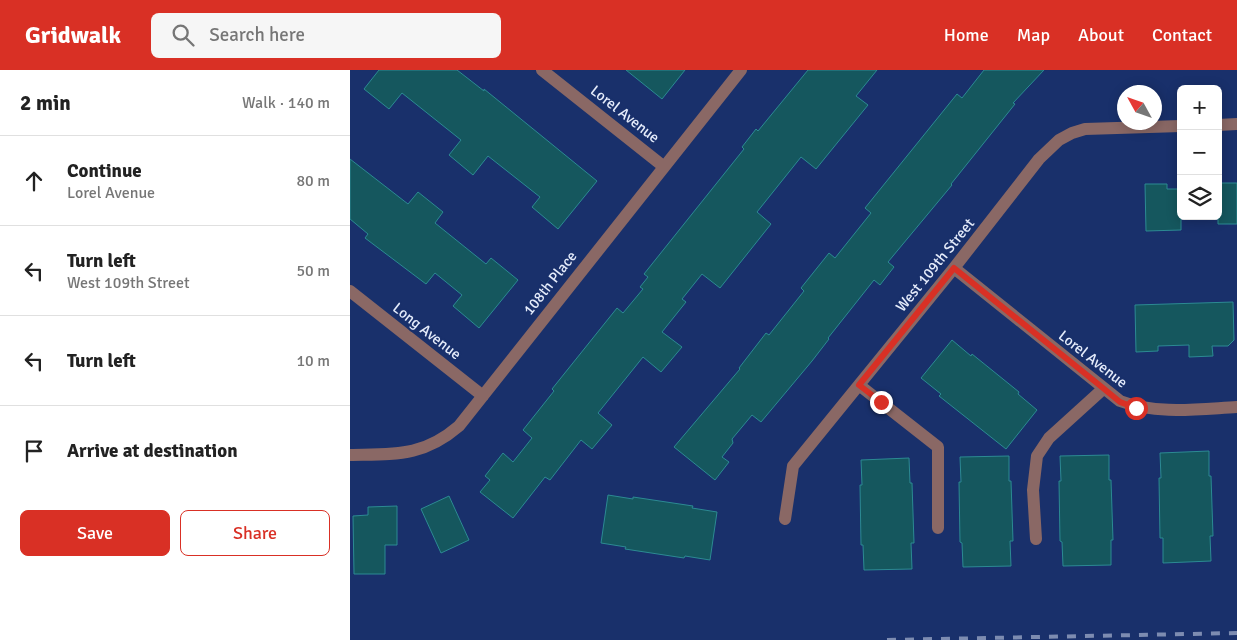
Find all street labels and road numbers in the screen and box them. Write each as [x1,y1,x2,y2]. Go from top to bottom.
street label: Lorel Avenue [587,81,663,147]
street label: West 109th Street [892,215,978,315]
street label: 108th Place [520,248,580,318]
street label: Long Avenue [389,299,465,363]
street label: Lorel Avenue [1055,326,1131,392]

